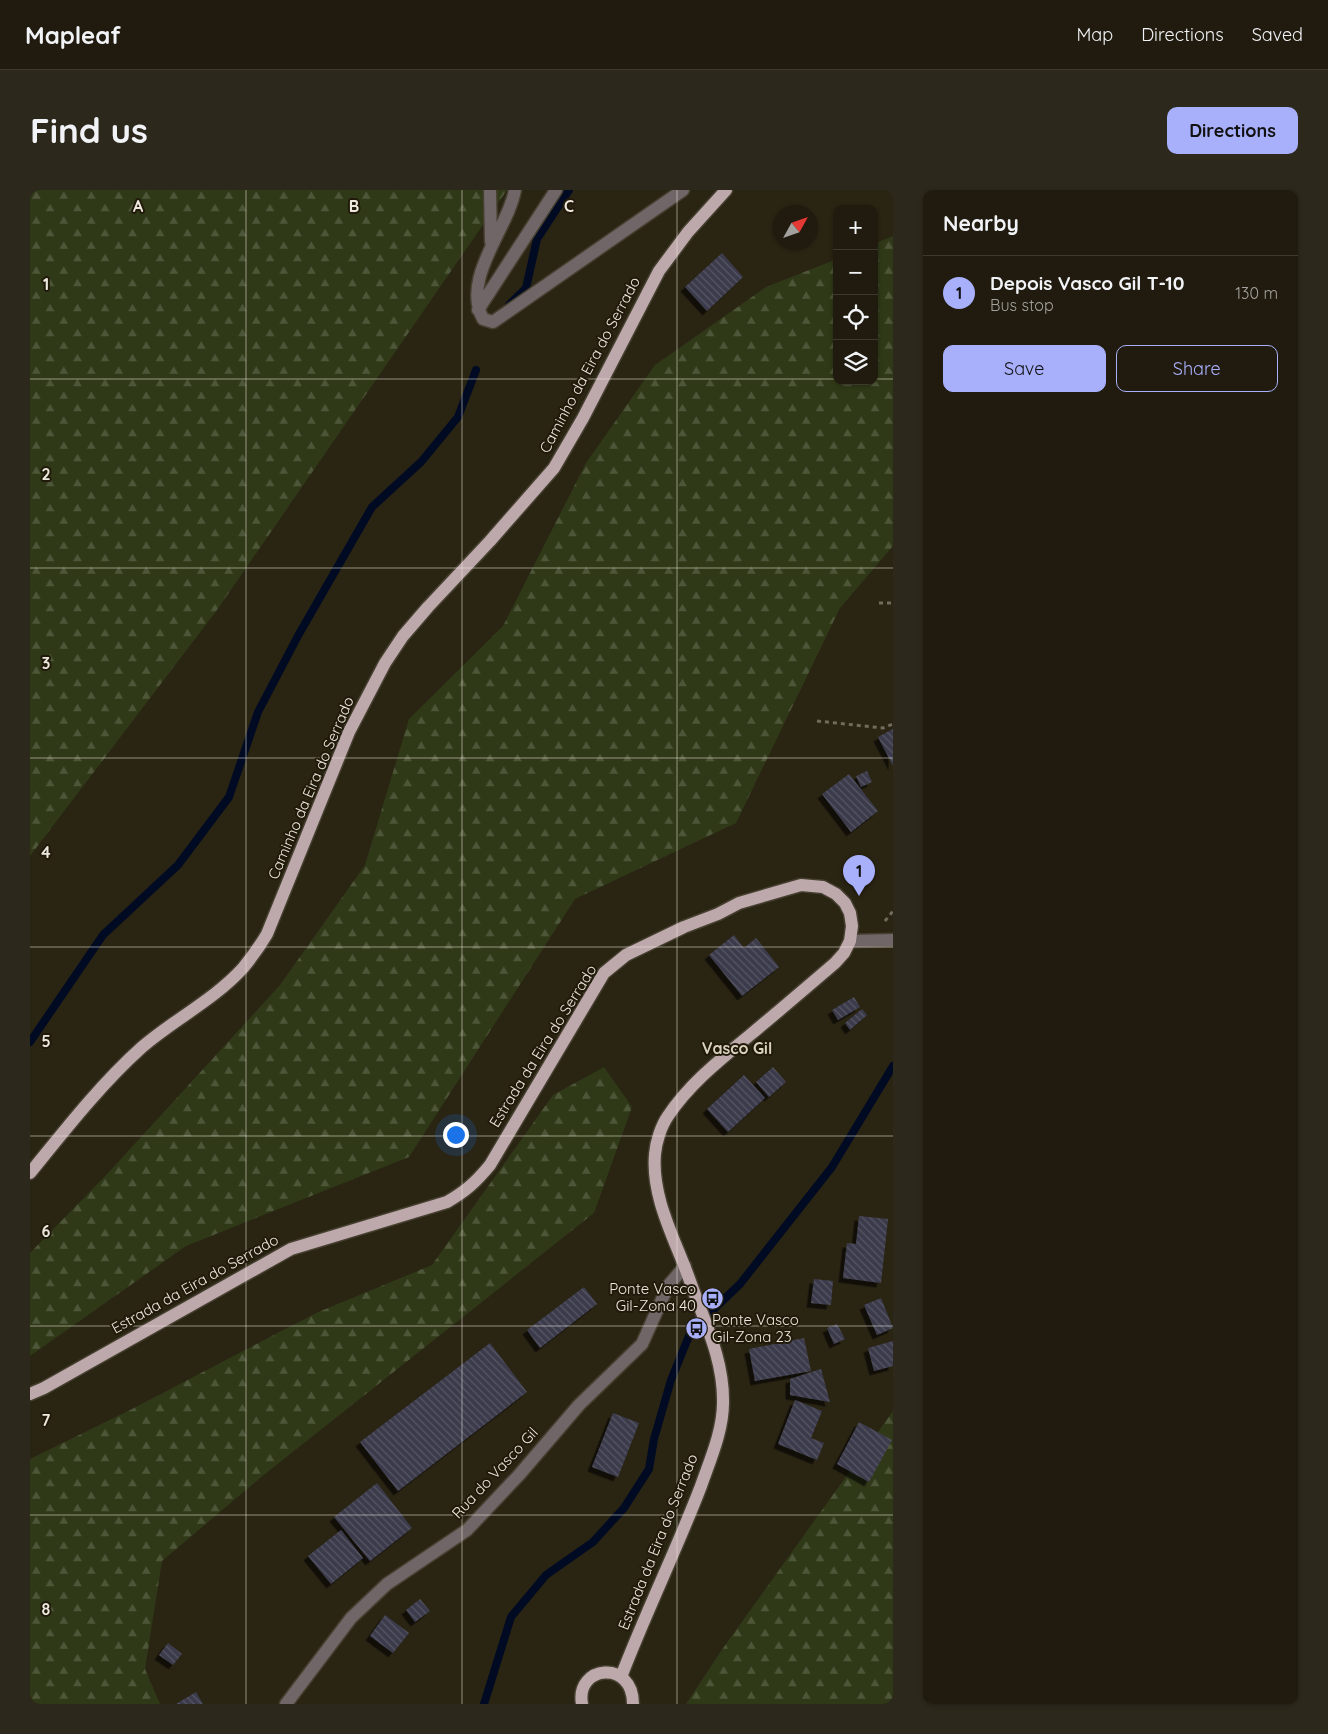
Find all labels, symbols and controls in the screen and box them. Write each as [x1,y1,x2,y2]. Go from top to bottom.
text: Mapleaf [25,20,121,50]
text: Map [1076,23,1113,46]
text: Directions [1141,23,1224,46]
text: Saved [1252,23,1303,46]
button: Directions [1167,107,1298,154]
text: Find us [30,108,148,152]
text: A [133,196,144,216]
text: B [349,196,359,216]
text: C [564,196,574,216]
north arrow [773,205,818,250]
map controls [833,205,878,385]
button: + [833,205,878,250]
text: Nearby [943,210,1019,236]
button: − [833,250,878,295]
text: Depois Vasco Gil T-10 [990,271,1184,295]
street label: Caminho da Eira do Serrado [535,273,644,456]
text: 1 [43,274,49,294]
text: 1 [956,283,962,303]
text: 130 m [1235,283,1278,303]
button: locate [833,295,878,340]
text: Bus stop [990,295,1054,315]
button: layers [833,340,878,385]
button: Save [943,345,1106,392]
button: Share [1116,345,1278,392]
text: 2 [41,464,51,484]
text: 3 [42,653,50,673]
street label: Caminho da Eira do Serrado [263,694,358,882]
text: 4 [41,842,51,862]
pin: 1 [843,855,875,896]
street label: Estrada da Eira do Serrado [485,961,600,1131]
text: 5 [41,1031,51,1051]
district label: Vasco Gil [702,1038,772,1058]
your location [443,1122,469,1148]
text: 6 [42,1221,51,1241]
street label: Estrada da Eira do Serrado [108,1230,282,1337]
place label: Ponte Vasco Gil-Zona 40 [609,1279,696,1315]
bus stop icon: Ponte Vasco Gil-Zona 40 [700,1286,724,1310]
place label: Ponte Vasco Gil-Zona 23 [712,1310,799,1346]
bus stop icon: Ponte Vasco Gil-Zona 23 [684,1317,708,1341]
text: 7 [42,1410,51,1430]
street label: Rua do Vasco Gil [448,1423,542,1522]
street label: Estrada da Eira do Serrado [613,1451,702,1633]
text: 8 [42,1599,51,1619]

